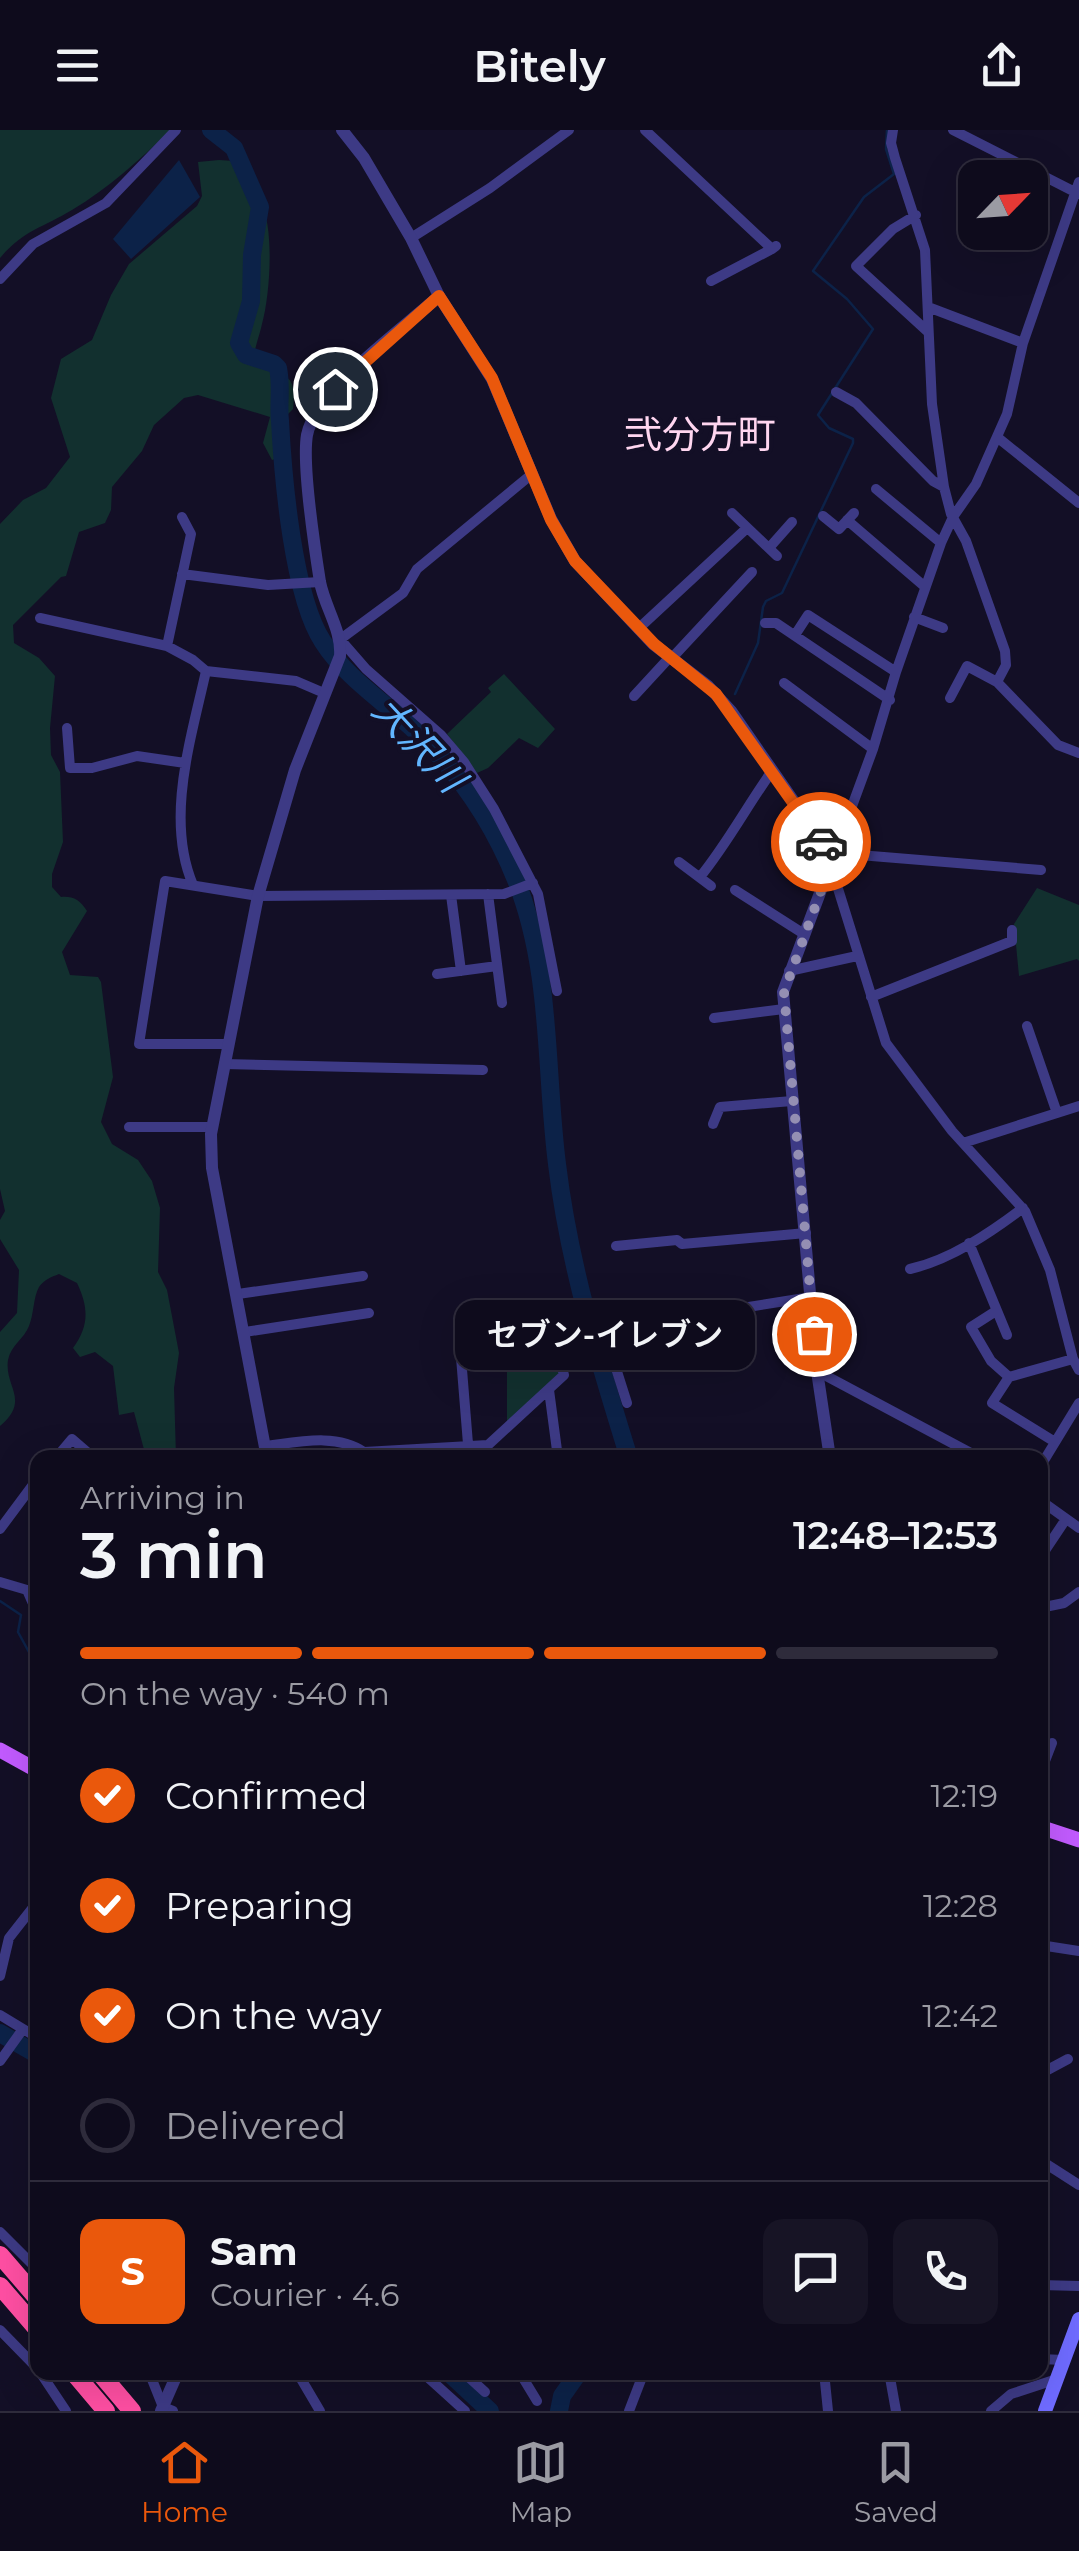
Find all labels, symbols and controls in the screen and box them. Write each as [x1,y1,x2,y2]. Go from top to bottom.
icon: menu [50,38,105,93]
text: Bitely [473,38,606,93]
icon: share [974,38,1029,93]
north arrow [958,160,1048,250]
map controls [958,160,1048,250]
pin [293,347,378,432]
icon: home [308,362,363,417]
district label: 弐分方町 [624,411,776,458]
water label: 大沢川 [363,686,478,805]
courier [771,792,871,892]
icon: car [794,815,849,870]
pin [772,1292,857,1377]
callout: セブン-イレブン [454,1299,754,1369]
icon: bag [787,1307,842,1362]
text: セブン-イレブン [487,1315,723,1354]
text: Arriving in [80,1478,245,1517]
text: 12:48–12:53 [793,1512,998,1559]
text: 3 min [80,1515,268,1594]
text: On the way · 540 m [80,1674,390,1713]
icon: check [80,1768,135,1823]
text: Confirmed [165,1772,368,1819]
text: 12:19 [930,1776,998,1815]
icon: check [80,1878,135,1933]
text: Preparing [165,1882,354,1929]
text: 12:28 [923,1886,998,1925]
icon: check [80,1988,135,2043]
text: On the way [165,1992,382,2039]
text: 12:42 [922,1996,998,2035]
text: Delivered [165,2102,346,2149]
button: chat [763,2219,868,2324]
button: phone [893,2219,998,2324]
text: Sam [210,2228,298,2275]
text: S [120,2248,145,2295]
text: Courier · 4.6 [210,2275,399,2314]
tab: Home [141,2435,228,2529]
tab: Map [510,2435,572,2529]
tab: Saved [854,2435,938,2529]

